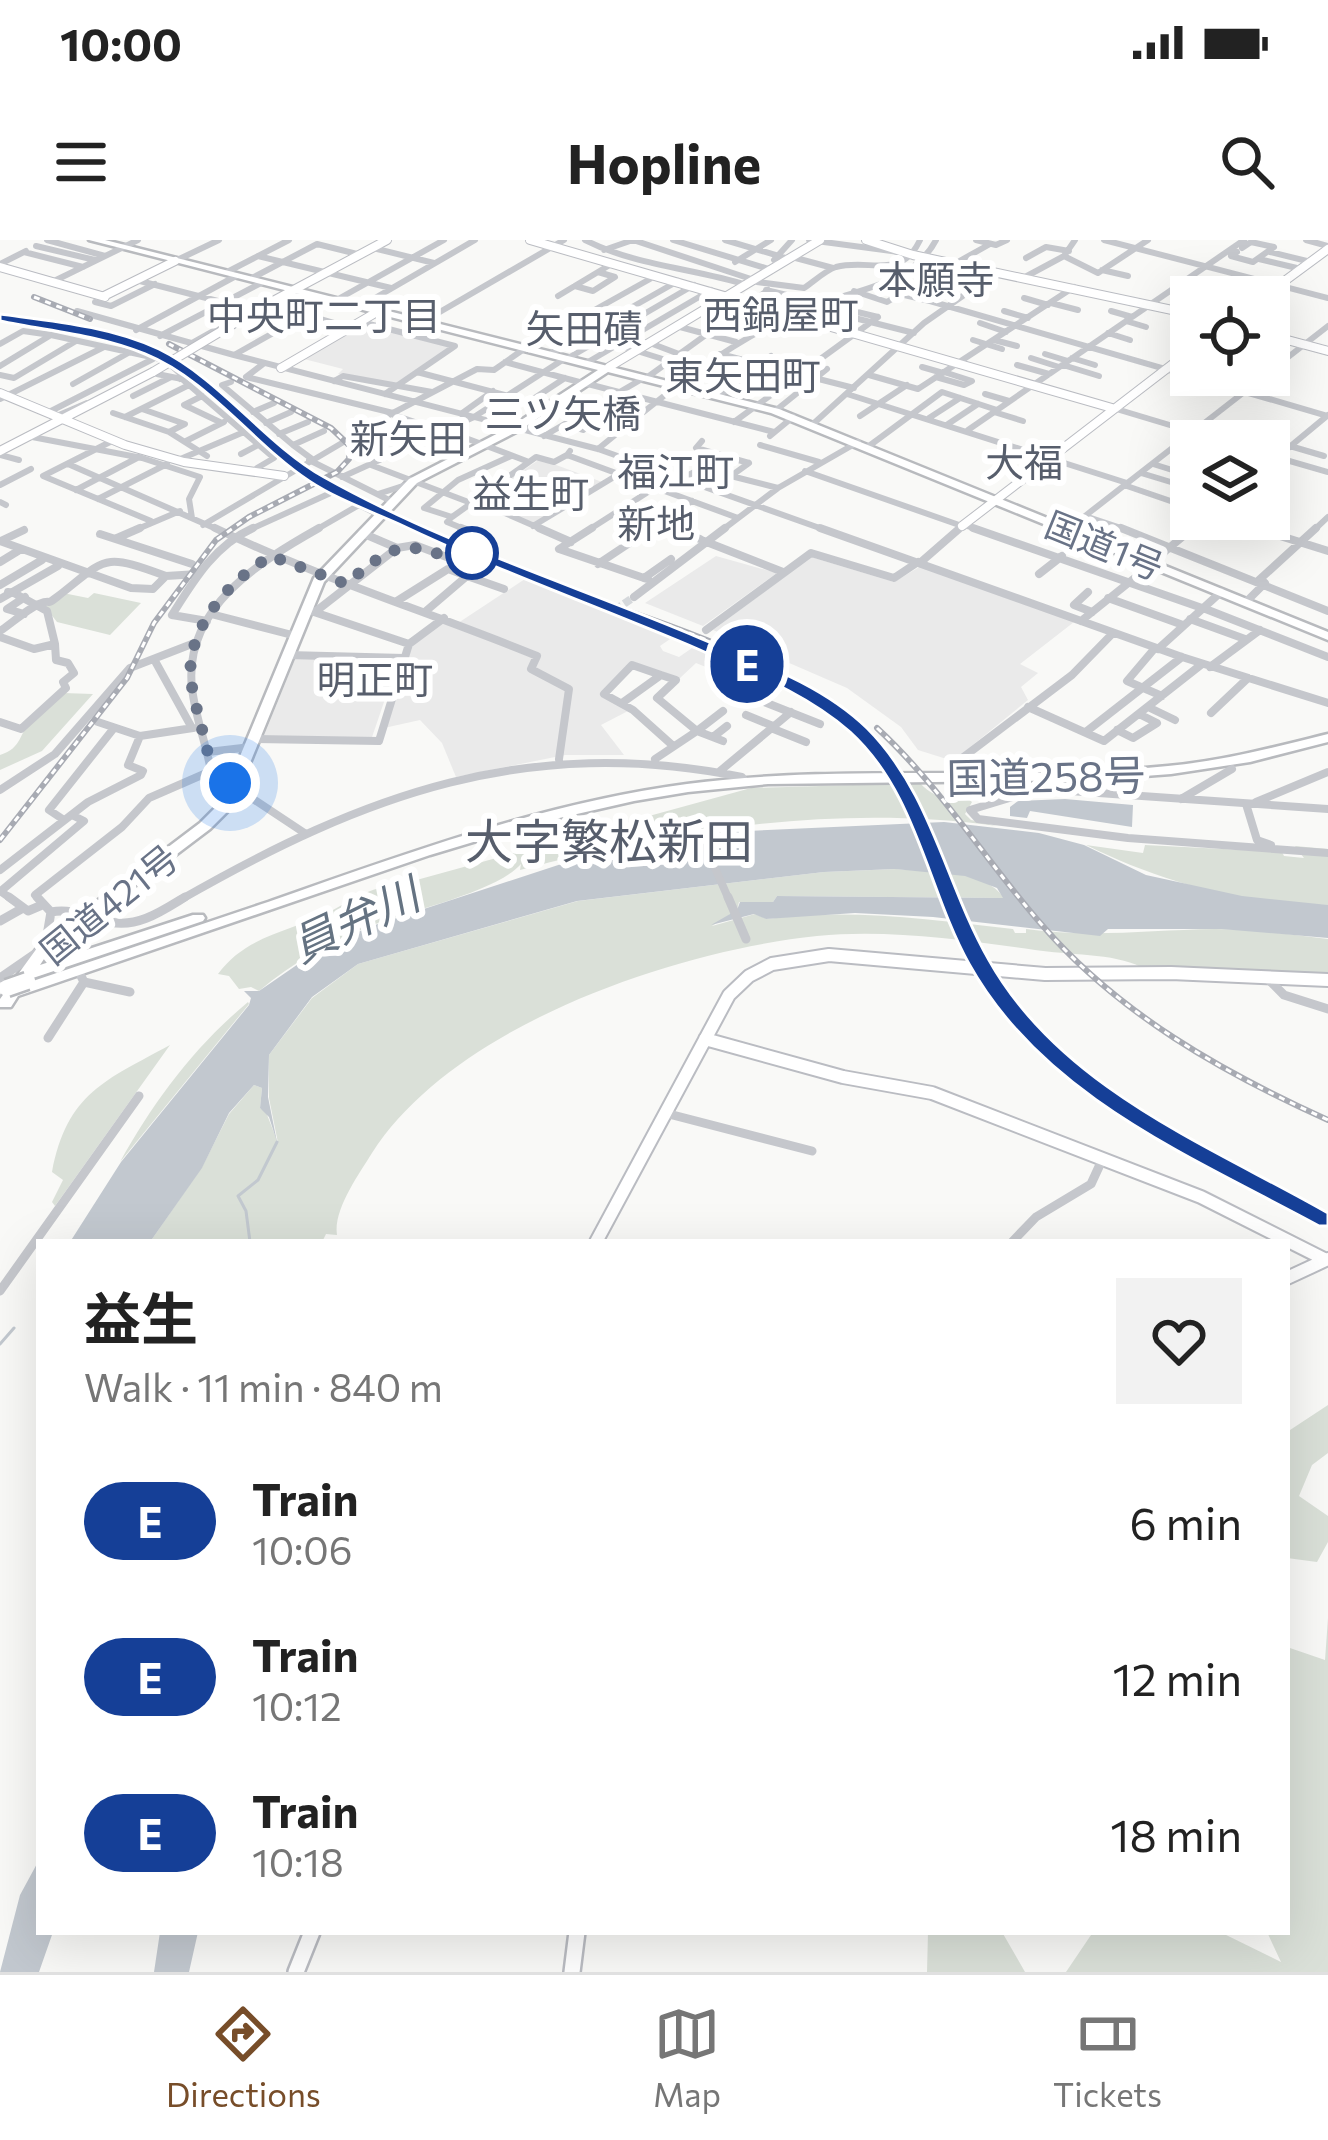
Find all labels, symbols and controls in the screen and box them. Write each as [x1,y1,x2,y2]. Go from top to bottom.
text: 10:00 [60,15,182,70]
icon: menu [48,129,114,195]
text: Hopline [567,129,761,195]
icon: search [1214,129,1280,195]
district label: 本願寺 [877,254,995,302]
map controls [1170,276,1290,540]
button: locate [1170,276,1290,396]
district label: 西鍋屋町 [703,289,859,337]
district label: 中央町二丁目 [207,290,441,338]
district label: 矢田磧 [525,303,643,351]
district label: 東矢田町 [665,350,821,398]
district label: 三ツ矢橋 [485,388,641,436]
district label: 新矢田 [349,413,467,461]
button: layers [1170,420,1290,540]
district label: 大福 [985,437,1063,485]
district label: 福江町 [617,446,735,494]
district label: 益生町 [472,468,590,516]
district label: 新地 [617,498,695,546]
street label: 国道1号 [1040,500,1170,588]
unlabelled marker [447,528,497,578]
line badge: E [708,625,786,703]
text: E [734,638,760,690]
district label: 明正町 [316,654,434,702]
street label: 国道258号 [946,747,1146,803]
your location [200,753,260,813]
district label: 大字繁松新田 [465,810,753,869]
street label: 国道421号 [30,834,186,972]
water label: 員弁川 [281,863,430,971]
button: heart [1116,1278,1242,1404]
text: 益生 [84,1282,198,1352]
text: Walk · 11 min · 840 m [84,1362,443,1410]
text: Train [252,1470,359,1525]
text: 6 min [1129,1494,1242,1549]
text: E [137,1495,163,1547]
text: 10:06 [252,1525,352,1573]
text: Train [252,1626,359,1681]
text: 12 min [1113,1650,1242,1705]
text: E [137,1651,163,1703]
text: 10:12 [252,1681,342,1729]
text: Train [252,1782,359,1837]
text: 18 min [1110,1806,1242,1861]
text: E [137,1807,163,1859]
text: 10:18 [252,1837,344,1885]
tab: Directions [166,2001,321,2114]
tab: Map [653,2001,721,2114]
tab: Tickets [1053,2001,1162,2114]

